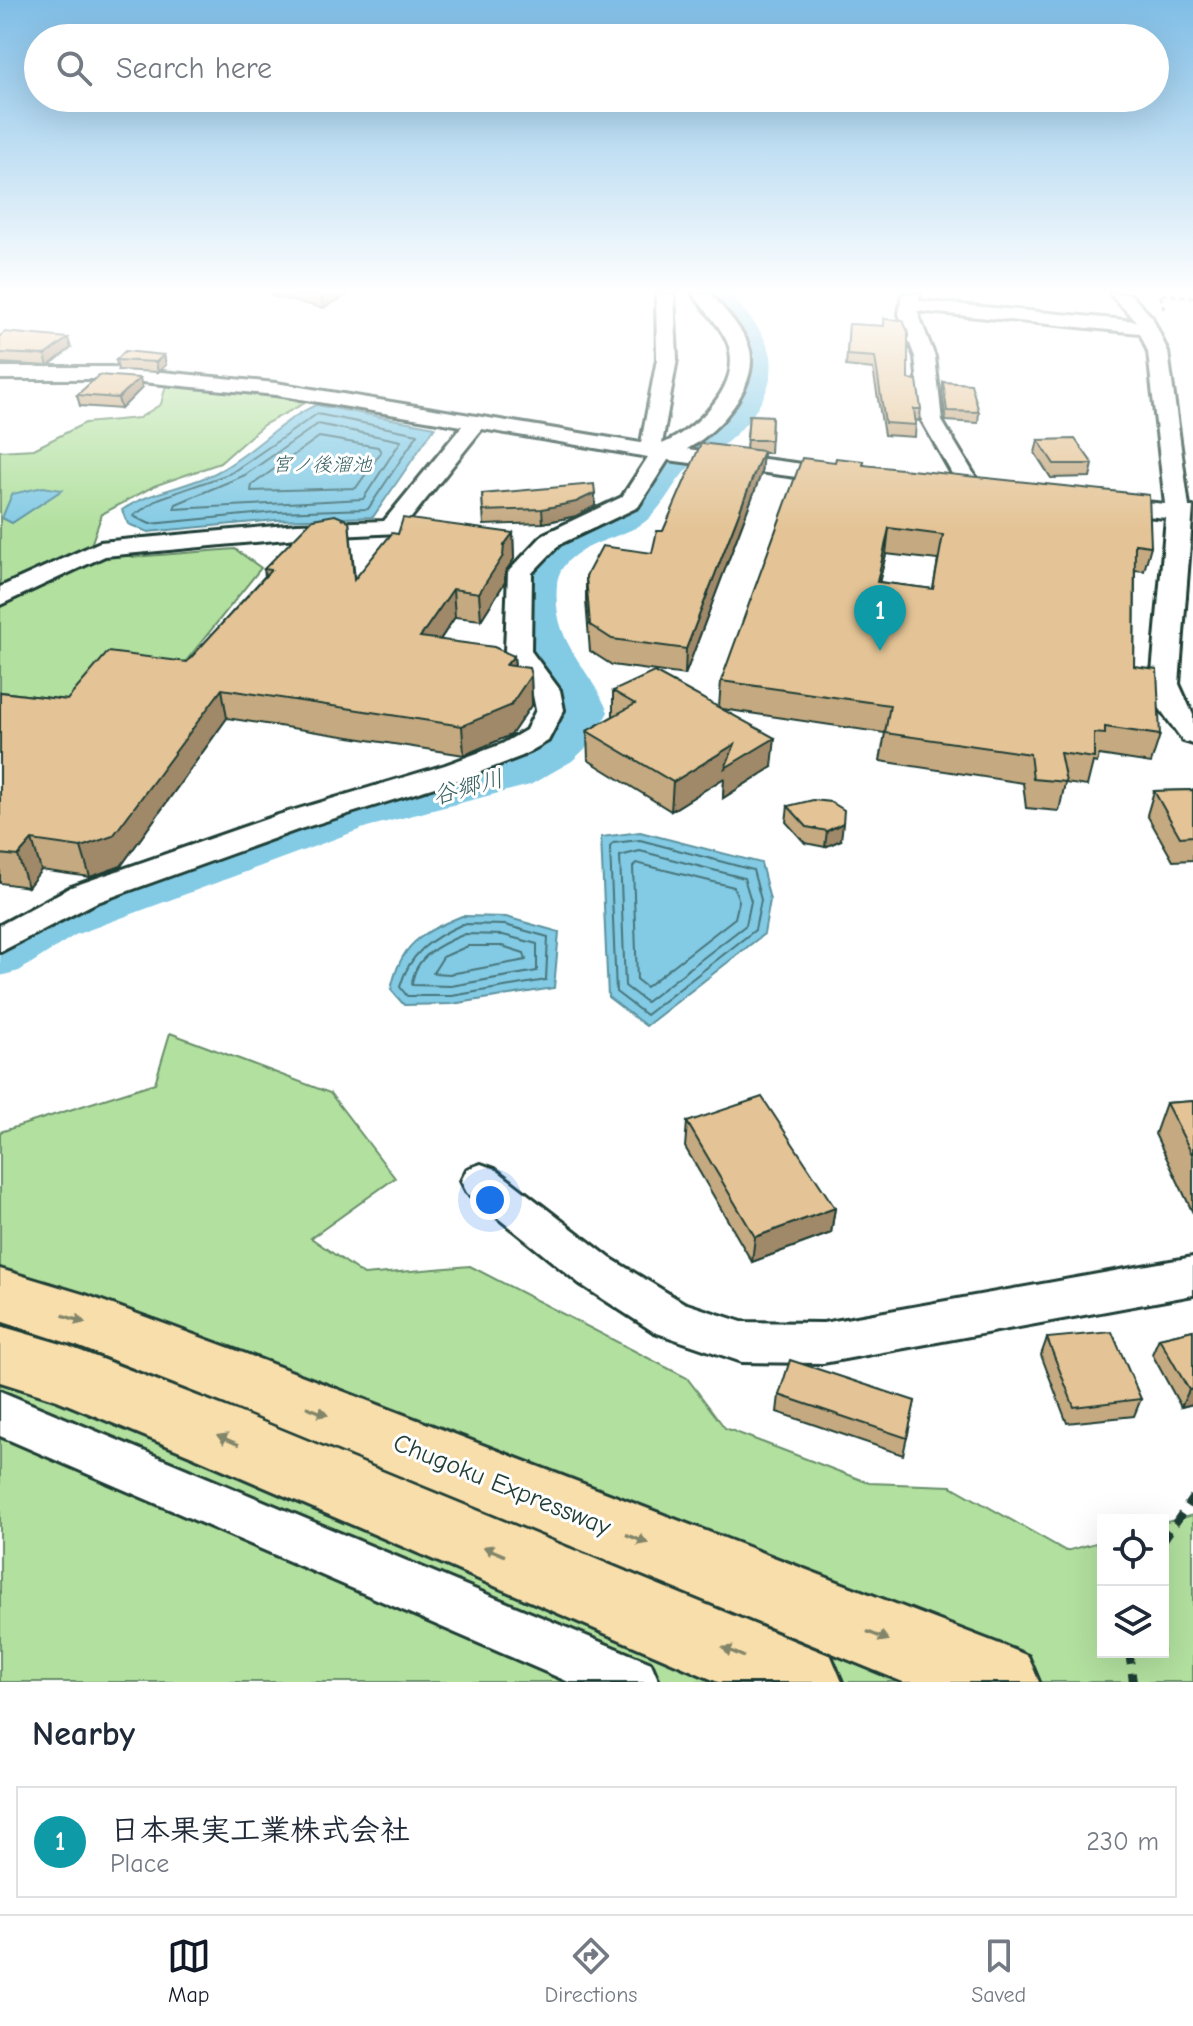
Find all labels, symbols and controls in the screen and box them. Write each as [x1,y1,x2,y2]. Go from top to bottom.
search box [24,24,1169,112]
icon: search [52,46,96,90]
text: Search here [116,51,272,86]
water label: 宮ノ後溜池 [272,453,373,476]
pin: 1 [854,585,906,651]
water label: 谷郷川 [430,764,506,810]
your location [470,1180,510,1220]
one-way arrow [63,1313,87,1325]
one-way arrow [305,1405,329,1418]
street label: Chugoku Expressway [389,1428,615,1542]
one-way arrow [216,1433,240,1446]
map controls [1097,1514,1169,1658]
button: locate [1097,1514,1169,1586]
one-way arrow [625,1533,649,1546]
one-way arrow [482,1545,505,1558]
button: layers [1097,1586,1169,1658]
one-way arrow [866,1630,890,1643]
one-way arrow [721,1645,745,1658]
text: Nearby [32,1714,135,1754]
text: 日本果実工業株式会社 [110,1813,410,1848]
text: 1 [55,1827,65,1857]
text: 230 m [1086,1827,1159,1857]
text: Place [110,1849,169,1879]
tab: Map [167,1934,211,2008]
tab: Directions [545,1934,638,2008]
tab: Saved [971,1934,1026,2008]

